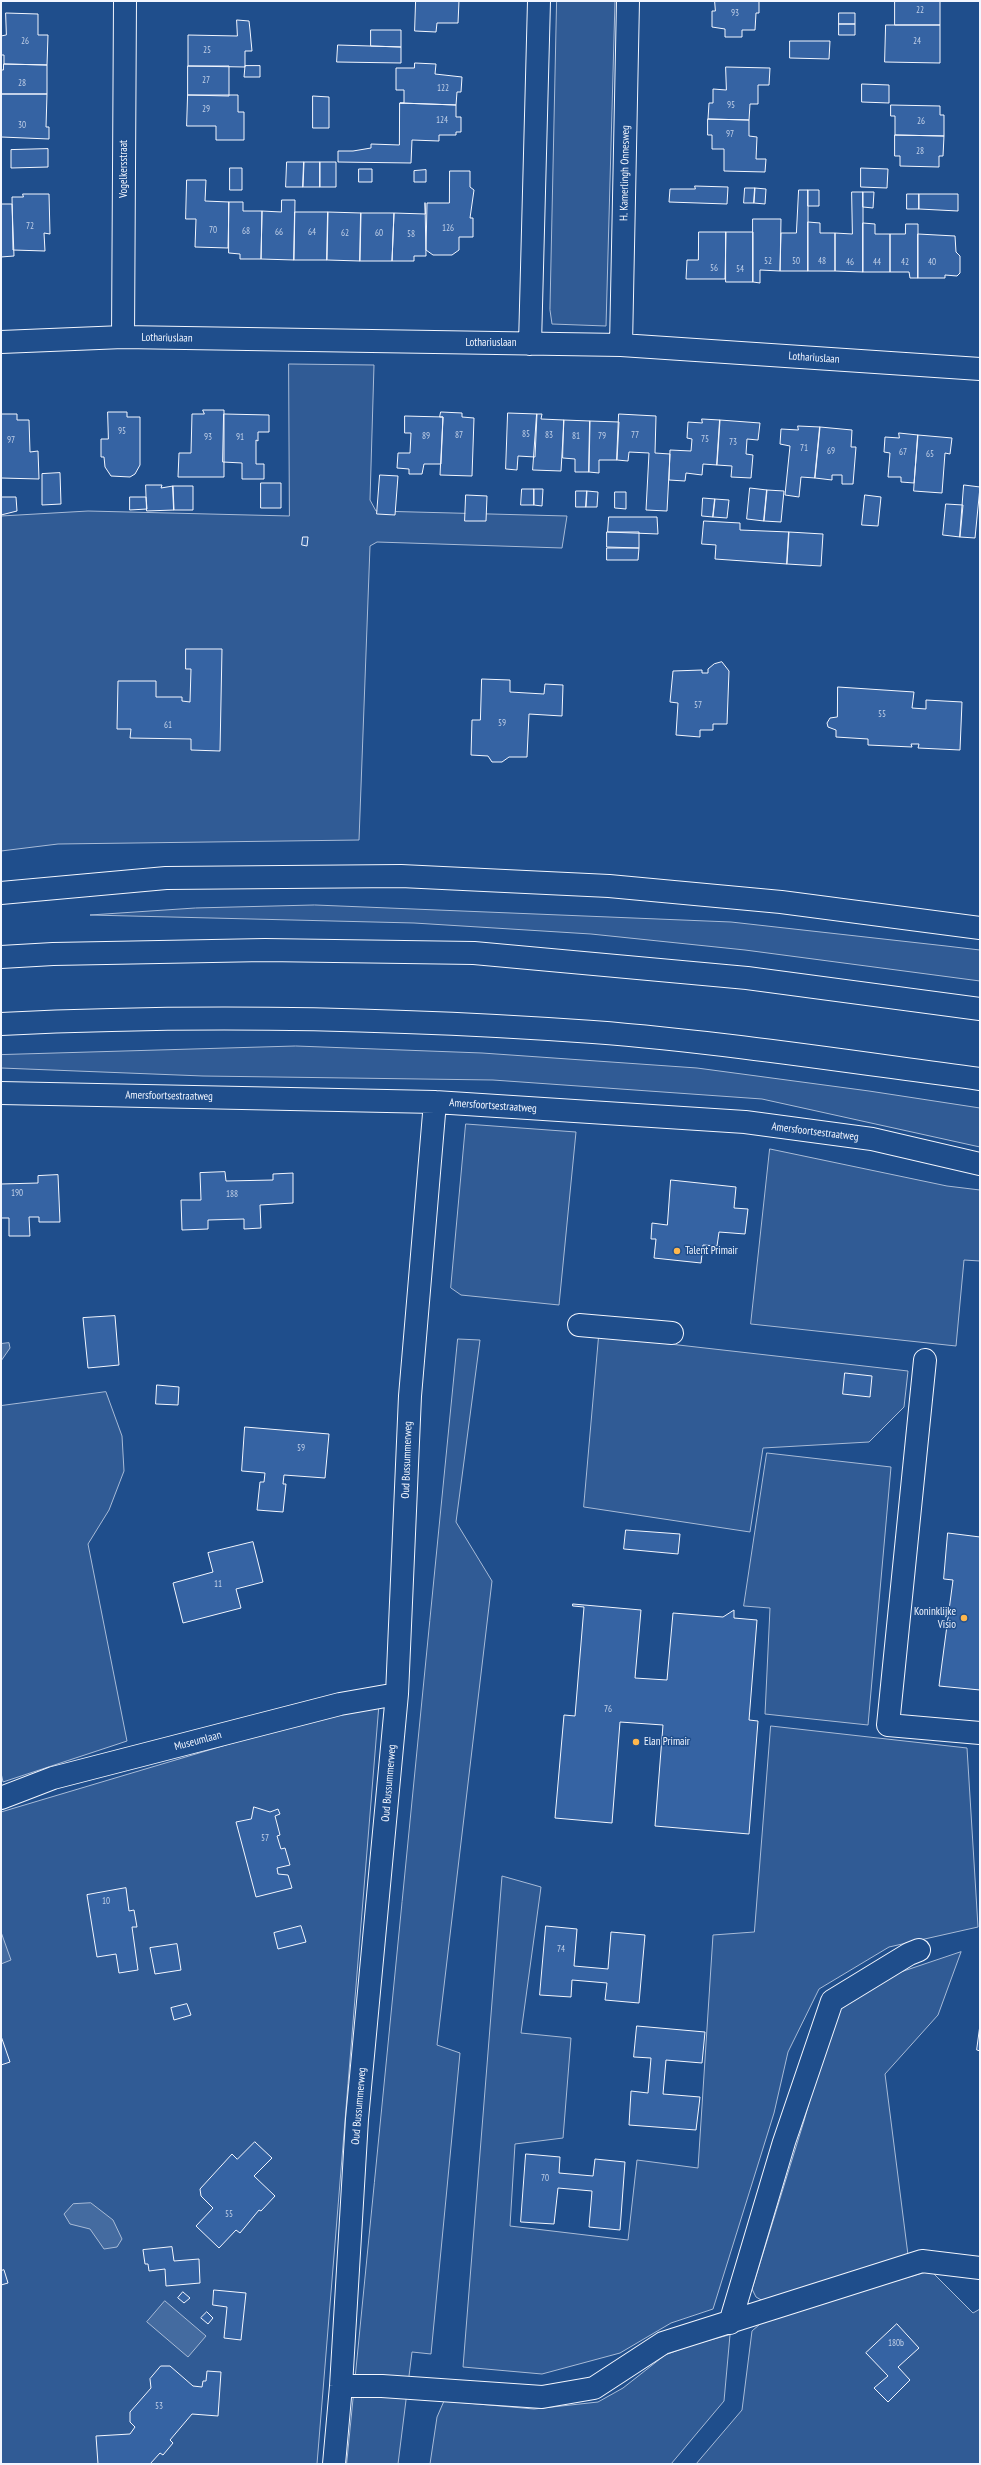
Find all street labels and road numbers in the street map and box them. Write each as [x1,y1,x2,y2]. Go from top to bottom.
street label: H. Kamerlingh Onnesweg [618,125,632,221]
street label: Vogelkersstraat [117,140,131,198]
street label: Lothariuslaan [141,331,193,345]
street label: Lothariuslaan [465,336,517,350]
street label: Lothariuslaan [788,350,840,366]
street label: Amersfoortsestraatweg [125,1089,213,1103]
street label: Amersfoortsestraatweg [449,1096,537,1116]
street label: Amersfoortsestraatweg [771,1120,859,1144]
street label: Oud Bussummerweg [399,1421,415,1499]
street label: Museumlaan [173,1728,223,1754]
street label: Oud Bussummerweg [379,1744,399,1822]
street label: Oud Bussummerweg [349,2067,369,2145]

